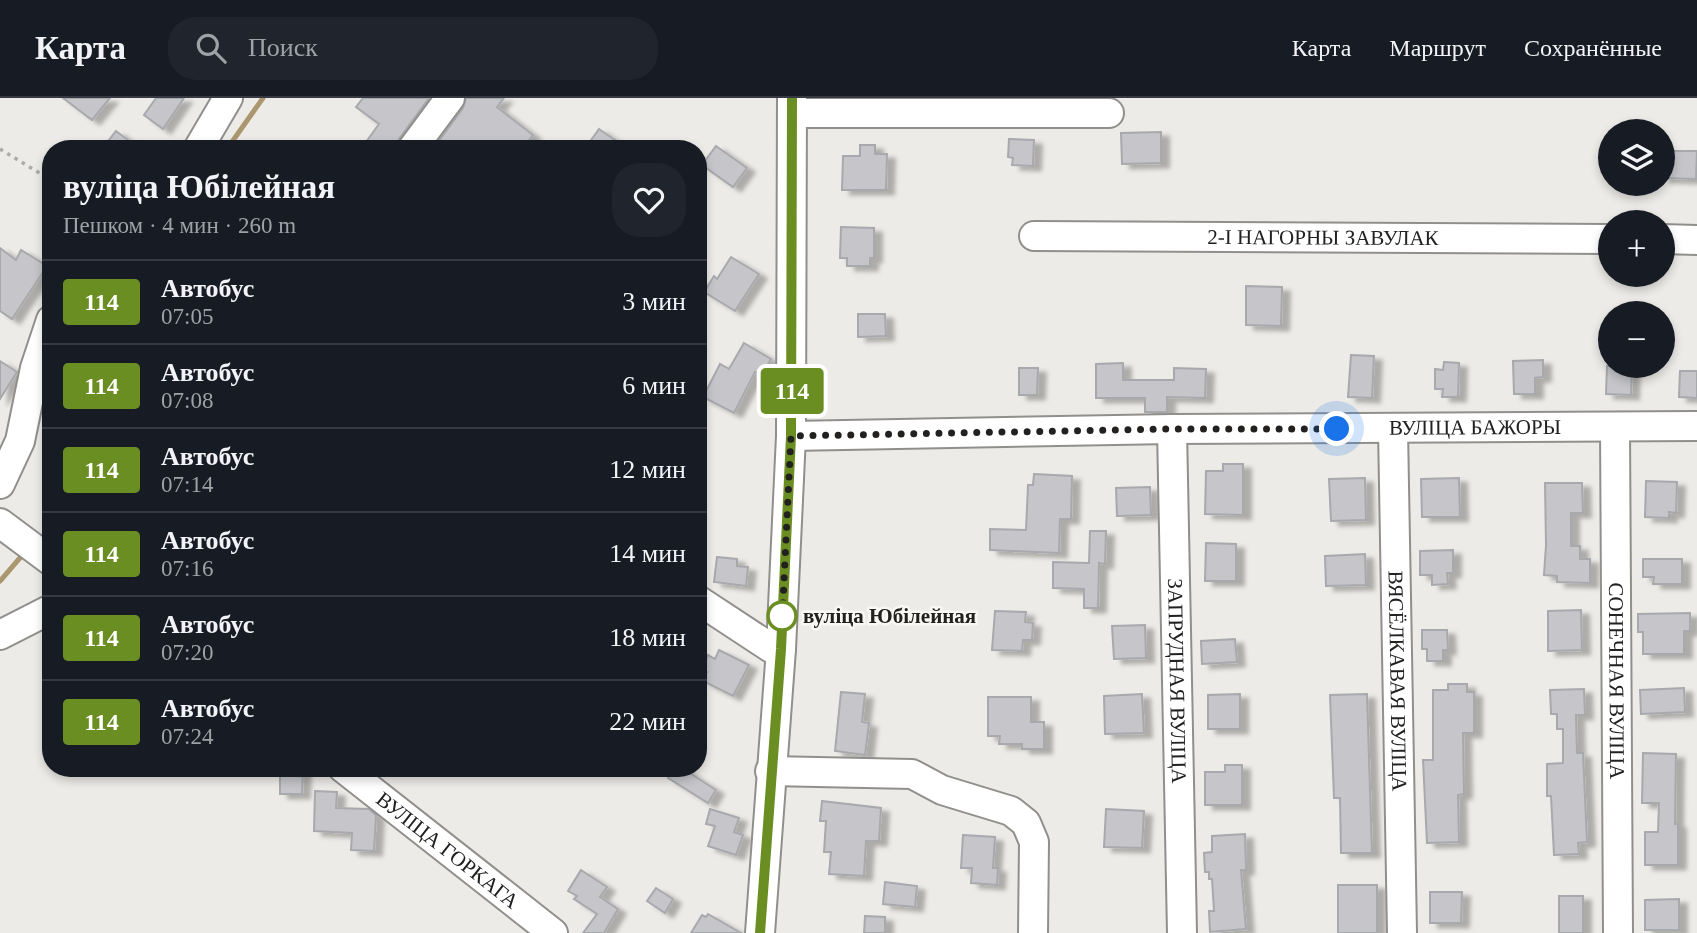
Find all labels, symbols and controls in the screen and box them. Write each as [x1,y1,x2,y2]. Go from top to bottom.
search box [168,17,658,80]
icon: search [192,29,230,67]
text: Карта [35,30,126,66]
text: Поиск [248,33,318,62]
text: Карта [1292,35,1351,61]
text: Маршрут [1389,35,1486,61]
text: Сохранённые [1524,35,1662,61]
map controls [1598,119,1675,378]
button: layers [1598,119,1675,196]
button: heart [612,163,686,237]
text: вуліца Юбілейная [63,169,335,205]
button: + [1598,210,1675,287]
text: Пешком · 4 мин · 260 m [63,213,296,238]
street label: 2-І НАГОРНЫ ЗАВУЛАК [1207,225,1440,250]
text: Автобус [161,274,254,303]
text: 3 мин [622,287,686,316]
text: 114 [84,289,119,315]
button: − [1598,301,1675,378]
text: 07:05 [161,304,213,329]
text: Автобус [161,358,254,387]
line badge: 114 [752,368,832,414]
text: 6 мин [622,371,686,400]
text: 114 [84,373,119,399]
text: 114 [775,378,809,404]
text: 07:08 [161,388,213,413]
your location [1319,411,1354,446]
street label: ВУЛІЦА БАЖОРЫ [1389,415,1561,440]
text: Автобус [161,442,254,471]
text: 12 мин [609,455,686,484]
text: 114 [84,457,119,483]
text: 07:14 [161,472,213,497]
text: Автобус [161,526,254,555]
text: 14 мин [609,539,686,568]
text: 114 [84,541,119,567]
text: 07:16 [161,556,213,581]
street label: ВЯСЁЛКАВАЯ ВУЛІЦА [1384,570,1411,792]
street label: ЗАПРУДНАЯ ВУЛІЦА [1163,578,1191,785]
street label: СОНЕЧНАЯ ВУЛІЦА [1604,582,1629,780]
marker: вуліца Юбілейная [767,601,797,631]
place label: вуліца Юбілейная [803,604,976,628]
text: Автобус [161,610,254,639]
text: 18 мин [609,623,686,652]
text: 114 [84,625,119,651]
text: 07:20 [161,640,213,665]
text: Автобус [161,694,254,723]
text: 22 мин [609,707,686,736]
text: 114 [84,709,119,735]
text: 07:24 [161,724,213,749]
street label: ВУЛІЦА ГОРКАГА [372,787,524,914]

